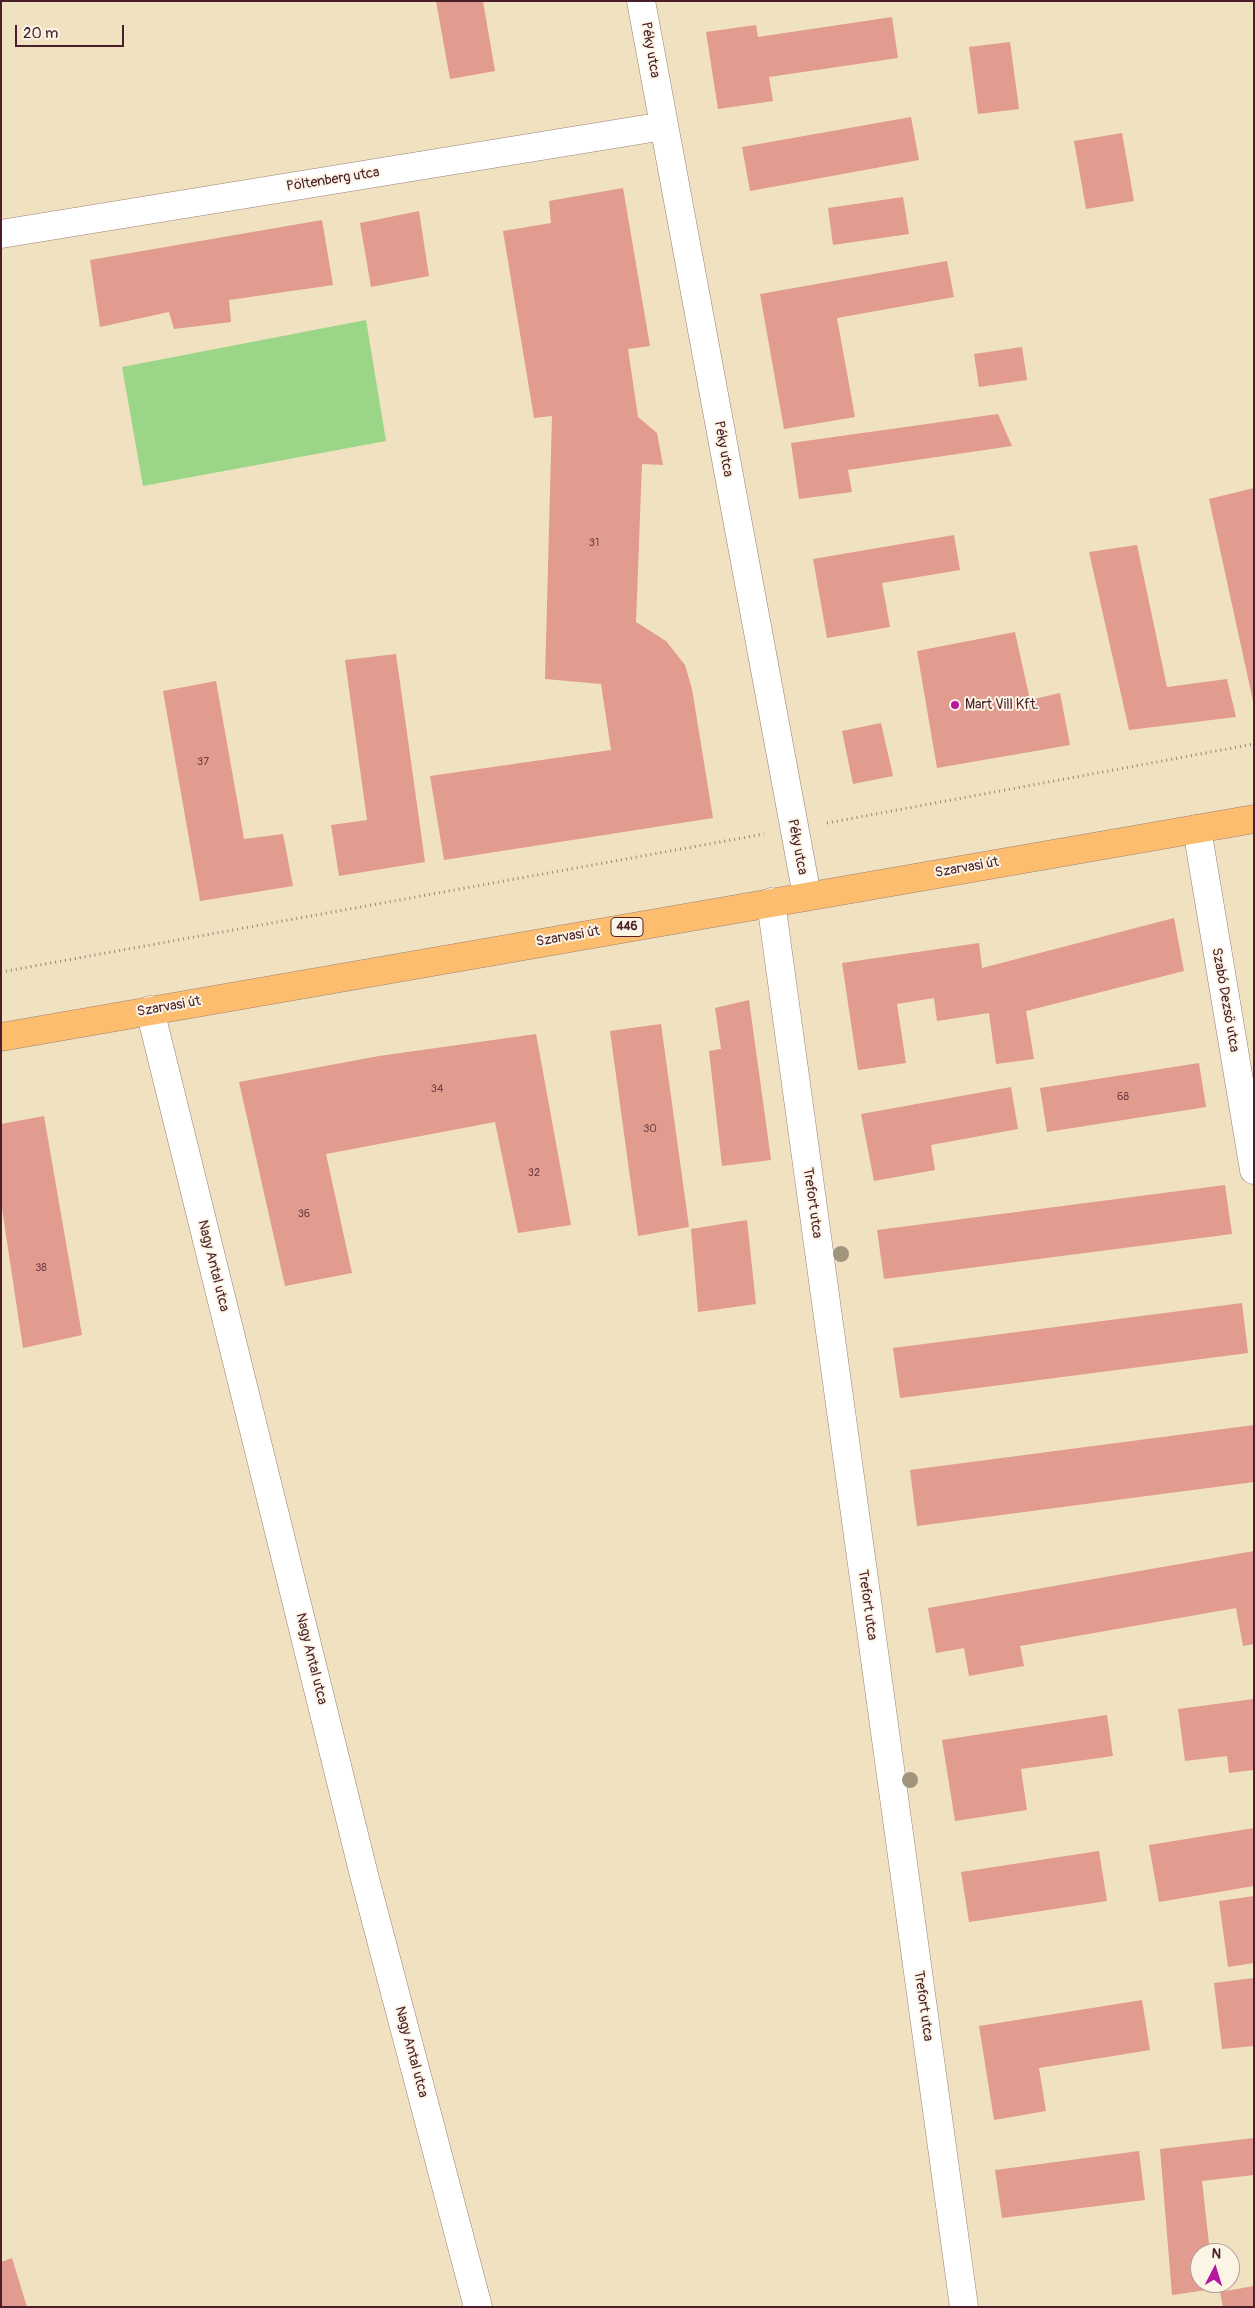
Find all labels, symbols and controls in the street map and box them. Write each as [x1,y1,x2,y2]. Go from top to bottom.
scale bar [18,15,126,47]
street label: Péky utca [637,21,663,79]
text: 20 m [23,24,58,43]
street label: Pöltenberg utca [285,164,381,196]
street label: Péky utca [710,420,736,478]
house number: 31 [589,536,599,550]
place label: Mart Vill Kft. [965,697,1039,713]
marker: Mart Vill Kft. [949,699,961,711]
house number: 37 [197,755,209,769]
street label: Péky utca [783,818,811,876]
street label: Szarvasi út [934,854,1000,882]
road number: 446 [611,918,643,936]
street label: Szarvasi út [535,923,601,951]
street label: Szabó Dezső utca [1208,946,1242,1054]
street label: Szarvasi út [136,993,202,1021]
house number: 34 [431,1082,443,1096]
house number: 68 [1117,1090,1129,1104]
house number: 30 [643,1122,657,1136]
house number: 32 [528,1166,540,1180]
street label: Trefort utca [799,1167,825,1239]
house number: 36 [298,1207,310,1221]
street label: Nagy Antal utca [194,1218,232,1314]
house number: 38 [35,1261,47,1275]
street label: Trefort utca [854,1569,880,1641]
street label: Nagy Antal utca [292,1611,330,1707]
street label: Trefort utca [910,1970,936,2042]
street label: Nagy Antal utca [391,2005,431,2099]
north arrow [1190,2243,1240,2293]
text: N [1211,2245,1222,2262]

